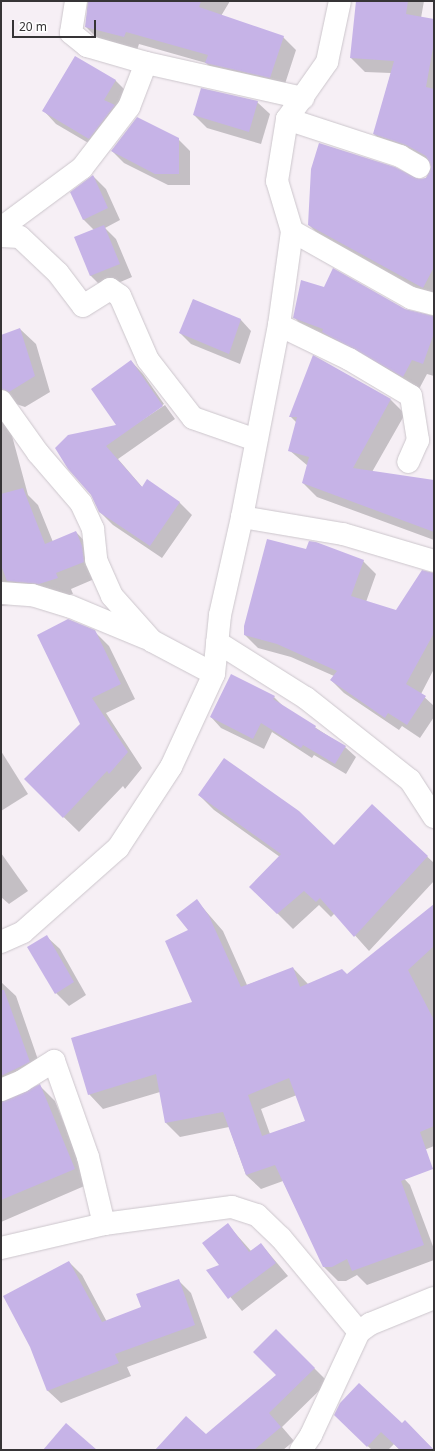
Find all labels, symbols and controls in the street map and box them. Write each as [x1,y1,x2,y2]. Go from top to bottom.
scale bar [14,12,98,38]
text: 20 m [19,18,47,35]

